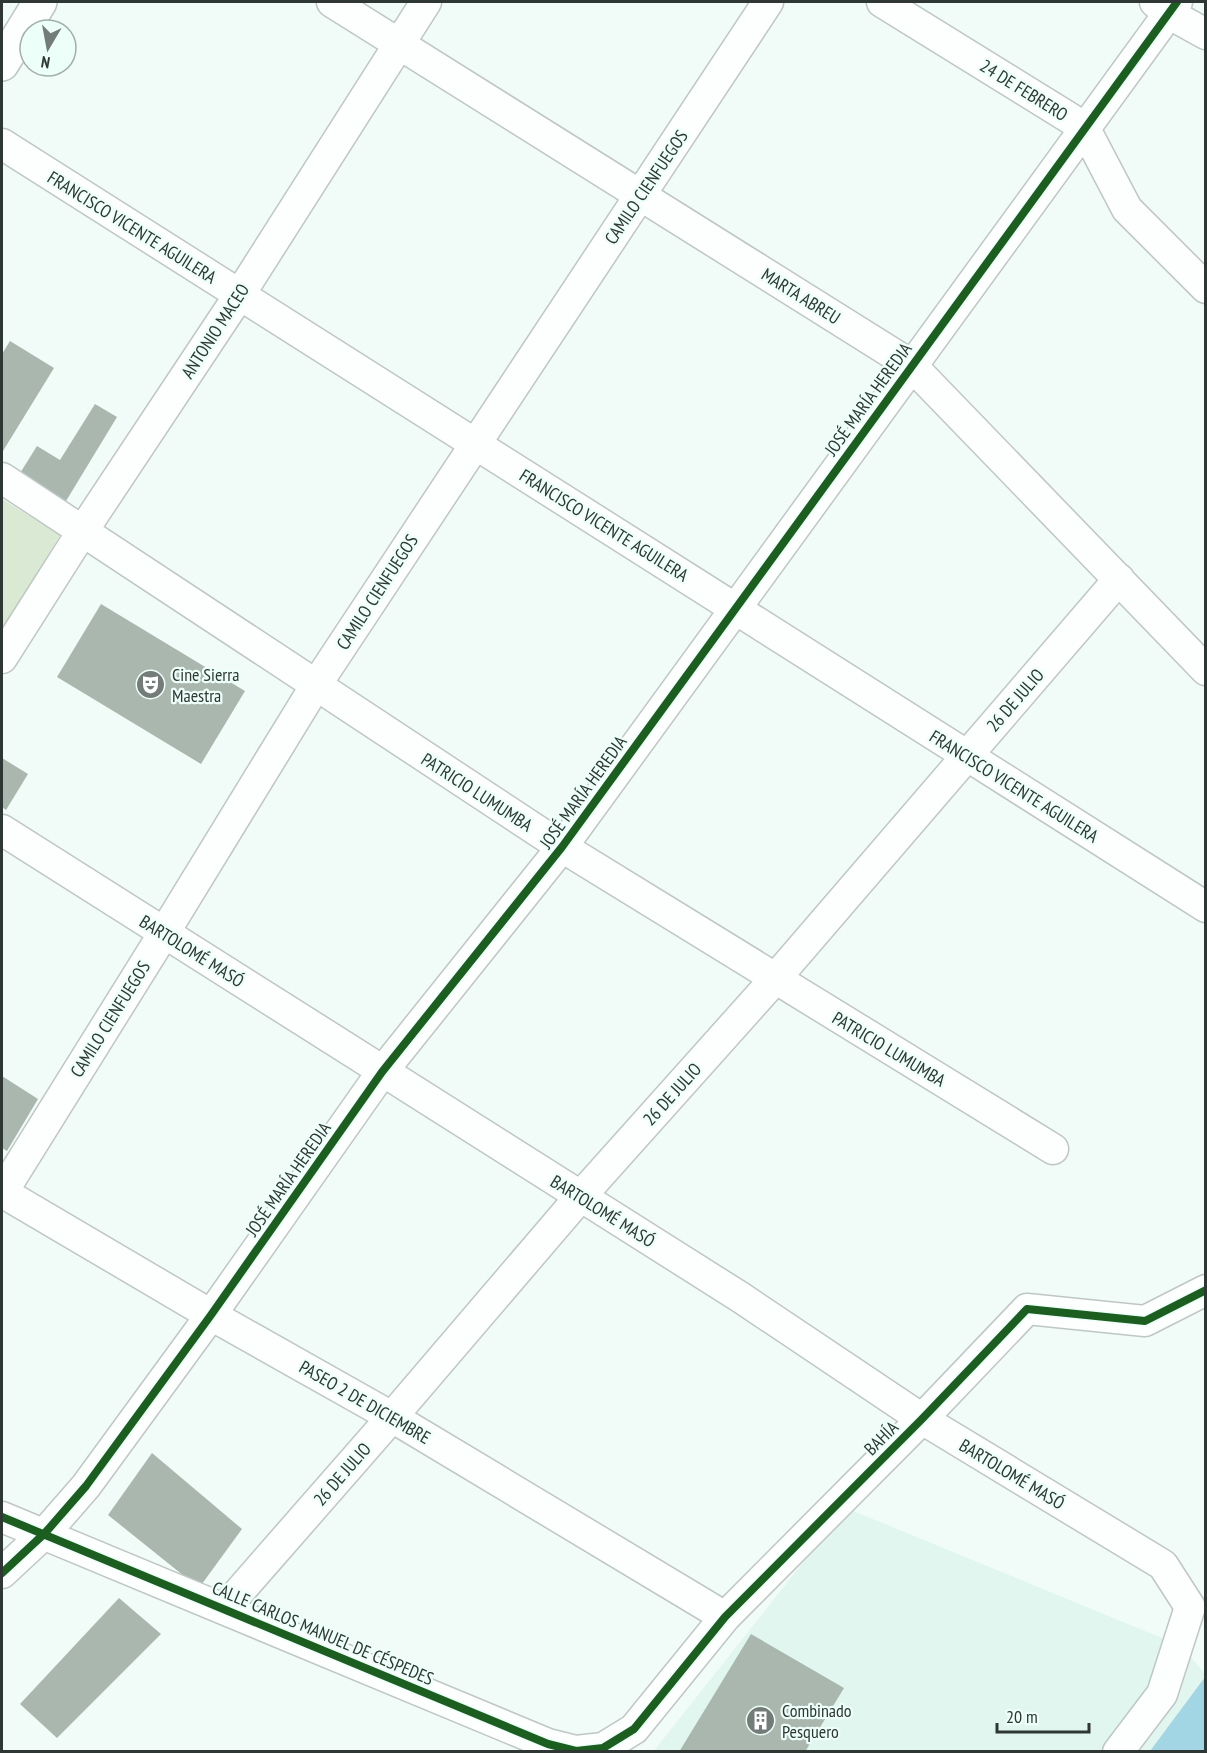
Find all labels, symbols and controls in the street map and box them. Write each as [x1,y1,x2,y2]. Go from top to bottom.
north arrow [18,18,78,78]
text: N [39,52,51,73]
street label: 24 DE FEBRERO [976,54,1072,126]
street label: CAMILO CIENFUEGOS [599,125,693,249]
street label: FRANCISCO VICENTE AGUILERA [43,166,221,289]
street label: MARTA ABREU [757,263,845,329]
street label: ANTONIO MACEO [176,279,254,383]
street label: JOSÉ MARÍA HEREDIA [819,338,917,461]
street label: FRANCISCO VICENTE AGUILERA [515,464,693,587]
street label: CAMILO CIENFUEGOS [331,530,423,654]
place label: Cine Sierra Maestra [172,663,239,707]
street label: 26 DE JULIO [981,664,1049,736]
theatre icon: Cine Sierra Maestra [135,668,167,700]
street label: FRANCISCO VICENTE AGUILERA [925,725,1103,848]
street label: JOSÉ MARÍA HEREDIA [534,731,632,854]
street label: PATRICIO LUMUMBA [417,748,537,837]
street label: BARTOLOMÉ MASÓ [135,910,249,992]
street label: CAMILO CIENFUEGOS [65,956,155,1081]
street label: PATRICIO LUMUMBA [828,1006,950,1092]
street label: 26 DE JULIO [638,1058,706,1130]
street label: JOSÉ MARÍA HEREDIA [240,1117,336,1241]
street label: BARTOLOMÉ MASÓ [546,1170,660,1252]
street label: PASEO 2 DE DICIEMBRE [295,1355,435,1449]
street label: BAHÍA [859,1416,903,1460]
street label: BARTOLOMÉ MASÓ [955,1434,1069,1515]
street label: 26 DE JULIO [308,1438,376,1510]
street label: CALLE CARLOS MANUEL DE CÉSPEDES [209,1576,437,1690]
scale bar [997,1696,1088,1734]
place label: Combinado Pesquero [782,1699,852,1743]
building icon: Combinado Pesquero [745,1704,777,1736]
text: 20 m [1006,1705,1038,1728]

